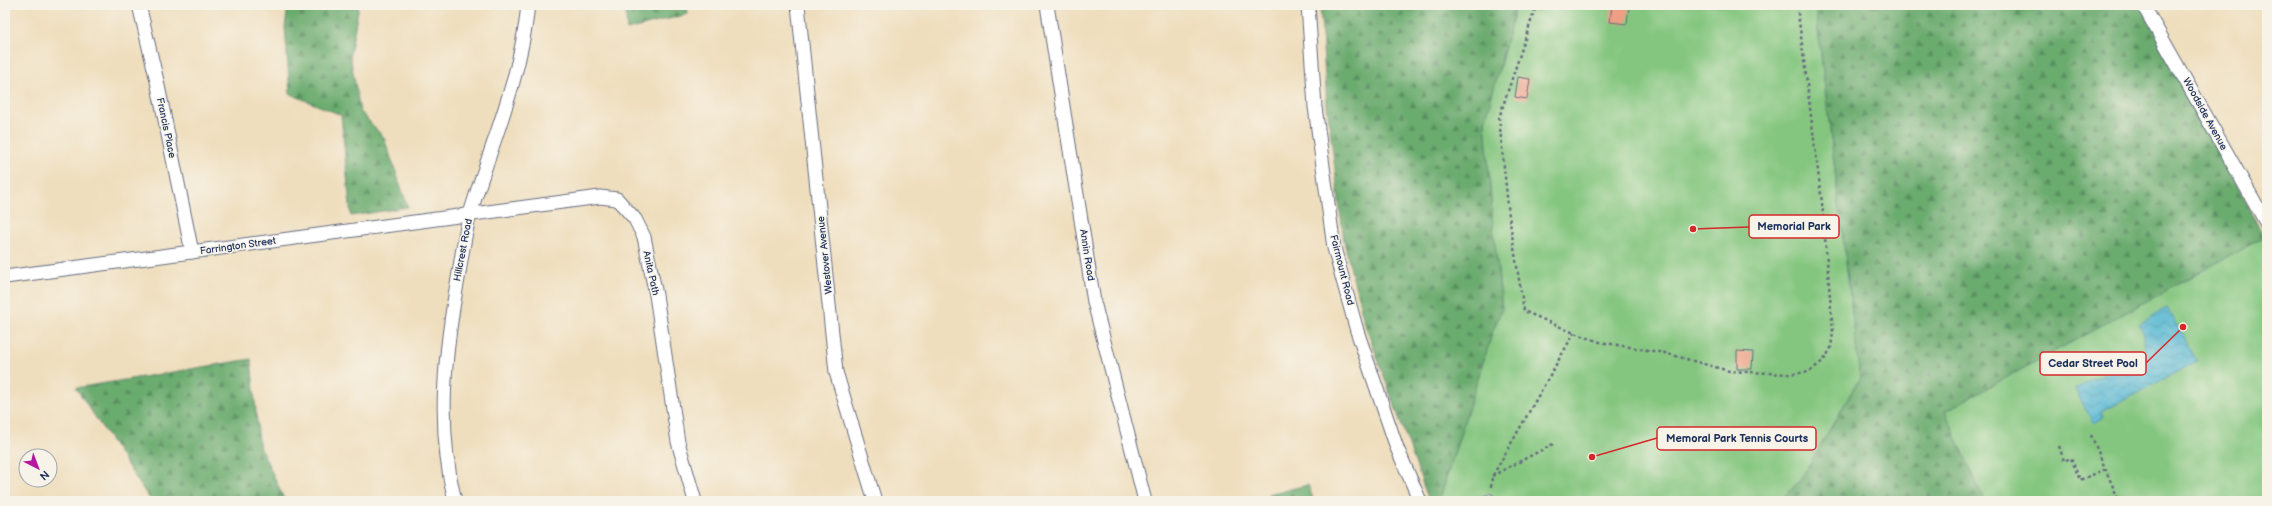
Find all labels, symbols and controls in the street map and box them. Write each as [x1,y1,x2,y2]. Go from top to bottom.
street label: Woodside Avenue [2180,76,2230,152]
street label: Francis Place [154,97,178,159]
street label: Westover Avenue [815,215,835,295]
callout: Memorial Park [1749,215,1839,238]
street label: Hillcrest Road [451,217,475,282]
text: Memorial Park [1757,220,1831,233]
street label: Annin Road [1077,228,1097,282]
street label: Fairmount Road [1327,233,1357,307]
street label: Farrington Street [199,235,277,257]
street label: Anita Path [640,250,662,297]
callout: Cedar Street Pool [2040,352,2146,375]
text: Cedar Street Pool [2048,357,2138,370]
callout: Memoral Park Tennis Courts [1657,427,1816,450]
text: Memoral Park Tennis Courts [1666,432,1809,445]
north arrow [18,448,58,488]
text: N [37,467,52,483]

